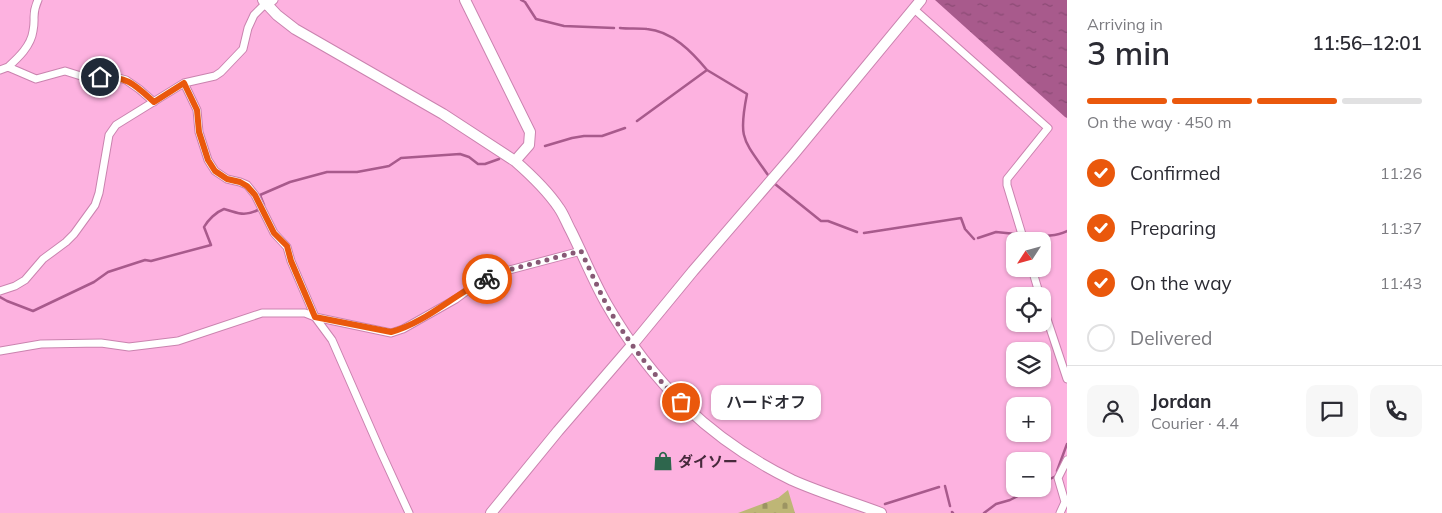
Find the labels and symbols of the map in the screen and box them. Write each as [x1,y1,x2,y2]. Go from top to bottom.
pin [79,56,121,98]
north arrow [1006,232,1051,278]
courier [462,254,512,304]
pin [660,381,702,423]
callout: ハードオフ [711,384,821,420]
shop icon: ダイソー [652,450,674,472]
place label: ダイソー [678,452,738,471]

